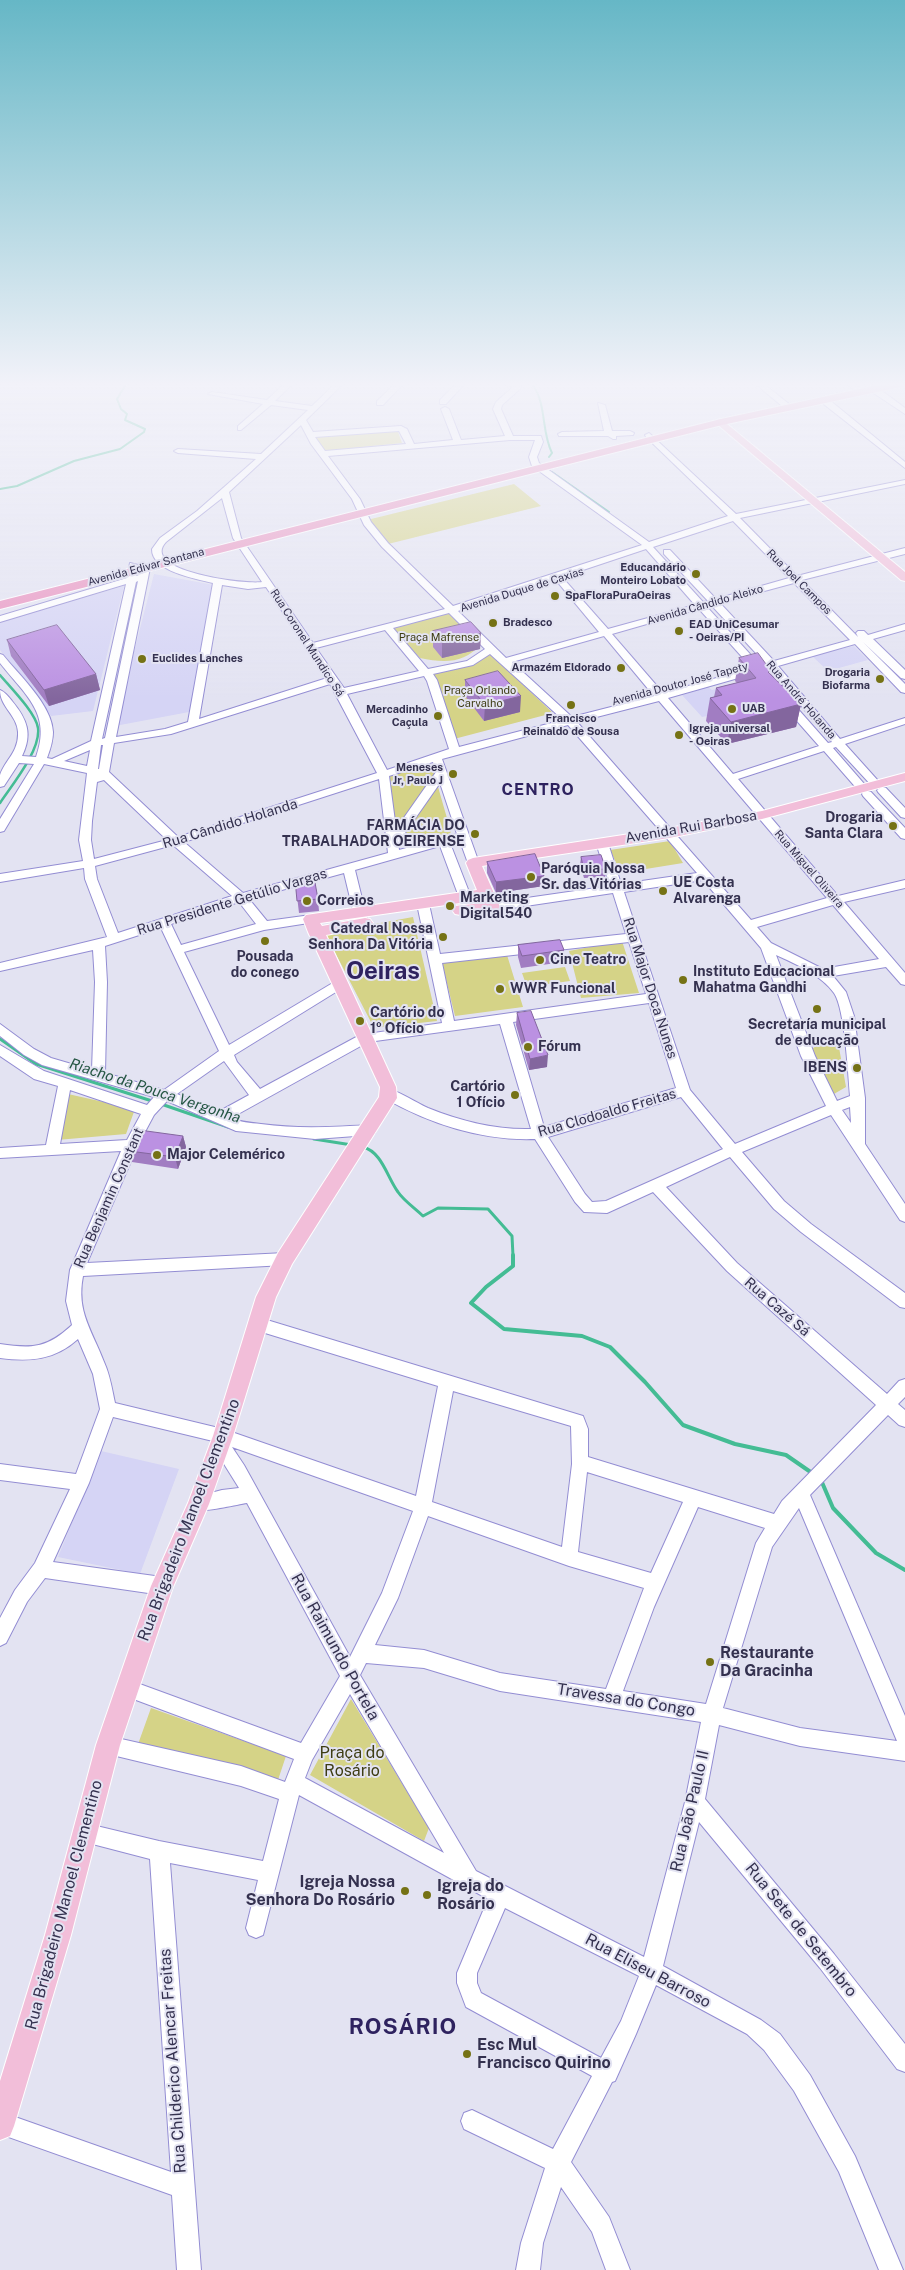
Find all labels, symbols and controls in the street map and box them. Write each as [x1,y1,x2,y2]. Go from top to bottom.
street label: Avenida Edivar Santana [86,545,206,589]
street label: Rua Joel Campos [764,547,834,617]
place label: Educandário Monteiro Lobato [600,561,686,587]
street label: Avenida Duque de Caxias [459,565,585,615]
marker: Educandário Monteiro Lobato [690,568,702,580]
street label: Avenida Cândido Aleixo [646,582,764,628]
street label: Rua Coronel Mundico Sá [267,587,347,699]
place label: SpaFloraPuraOeiras [565,589,671,603]
marker: SpaFloraPuraOeiras [549,590,561,602]
place label: Bradesco [503,616,552,630]
marker: Bradesco [487,617,499,629]
place label: EAD UniCesumar - Oeiras/PI [689,618,779,644]
marker: EAD UniCesumar - Oeiras/PI [673,625,685,637]
park label: Praça Mafrense [399,631,479,645]
place label: Euclides Lanches [152,652,243,666]
marker: Euclides Lanches [136,653,148,665]
street label: Rua André Holanda [763,658,839,742]
street label: Avenida Doutor José Tapety [611,659,749,709]
place label: Armazém Eldorado [512,661,611,675]
marker: Armazém Eldorado [615,662,627,674]
place label: Drogaria Biofarma [822,666,870,692]
marker: Drogaria Biofarma [874,673,886,685]
park label: Praça Orlando Carvalho [444,684,516,710]
marker: Francisco Reinaldo de Sousa [565,699,577,711]
place label: UAB [742,702,765,716]
place label: Mercadinho Caçula [366,703,428,729]
marker: UAB [726,703,738,715]
marker: Mercadinho Caçula [432,710,444,722]
place label: Francisco Reinaldo de Sousa [523,712,619,738]
place label: Igreja universal - Oeiras [689,722,770,748]
marker: Igreja universal - Oeiras [673,729,685,741]
place label: Meneses Jr, Paulo J [393,761,443,787]
marker: Meneses Jr, Paulo J [447,768,459,780]
district label: CENTRO [501,780,575,800]
street label: Rua Cândido Holanda [161,795,299,853]
street label: Avenida Rui Barbosa [624,807,758,847]
place label: Drogaria Santa Clara [804,810,883,842]
place label: FARMÁCIA DO TRABALHADOR OEIRENSE [282,818,465,850]
marker: Drogaria Santa Clara [887,820,899,832]
street label: Rua Miguel Oliveira [772,827,846,911]
marker: FARMÁCIA DO TRABALHADOR OEIRENSE [469,828,481,840]
place label: Paróquia Nossa Sr. das Vitórias [541,861,645,894]
street label: Rua Presidente Getúlio Vargas [135,865,329,939]
marker: Paróquia Nossa Sr. das Vitórias [525,871,537,883]
place label: UE Costa Alvarenga [673,875,741,908]
marker: UE Costa Alvarenga [657,885,669,897]
place label: Marketing Digital540 [460,890,532,922]
place label: Correios [317,893,374,909]
marker: Correios [301,895,313,907]
marker: Marketing Digital540 [444,900,456,912]
street label: Rua Major Doca Nunes [619,915,681,1061]
place label: Catedral Nossa Senhora Da Vitória [308,921,433,954]
marker: Catedral Nossa Senhora Da Vitória [437,931,449,943]
marker: Pousada do conego [259,935,271,947]
place label: Pousada do conego [231,949,299,982]
place label: Cine Teatro [550,952,626,968]
marker: Cine Teatro [534,954,546,966]
district label: Oeiras [346,958,420,986]
place label: Instituto Educacional Mahatma Gandhi [693,964,835,996]
marker: Instituto Educacional Mahatma Gandhi [677,974,689,986]
place label: WWR Funcional [510,981,616,997]
marker: WWR Funcional [494,983,506,995]
marker: Secretaría municipal de educação [811,1003,823,1015]
place label: Cartório do 1º Ofício [370,1005,444,1038]
marker: Cartório do 1º Ofício [354,1015,366,1027]
place label: Secretaría municipal de educação [748,1017,886,1050]
place label: Fórum [538,1039,581,1055]
marker: Fórum [522,1041,534,1053]
water label: Riacho da Pouca Vergonha [67,1055,243,1127]
place label: IBENS [803,1060,847,1076]
marker: IBENS [851,1062,863,1074]
place label: Cartório 1 Ofício [450,1079,505,1112]
street label: Rua Clodoaldo Freitas [536,1085,678,1141]
marker: Cartório 1 Ofício [509,1089,521,1101]
street label: Rua Benjamin Constant [71,1125,147,1271]
place label: Major Celemérico [167,1147,285,1163]
marker: Major Celemérico [151,1149,163,1161]
street label: Rua Cazé Sá [741,1274,813,1340]
street label: Rua Brigadeiro Manoel Clementino [134,1396,244,1644]
street label: Rua Raimundo Portela [287,1570,383,1724]
place label: Restaurante Da Gracinha [720,1643,814,1681]
marker: Restaurante Da Gracinha [704,1656,716,1668]
street label: Travessa do Congo [555,1680,697,1720]
park label: Praça do Rosário [320,1743,384,1781]
street label: Rua João Paulo II [667,1748,713,1874]
street label: Rua Brigadeiro Manoel Clementino [21,1778,107,2032]
street label: Rua Sete de Setembro [741,1859,861,2001]
place label: Igreja Nossa Senhora Do Rosário [246,1872,395,1910]
place label: Igreja do Rosário [437,1876,504,1914]
marker: Igreja Nossa Senhora Do Rosário [399,1885,411,1897]
marker: Igreja do Rosário [421,1889,433,1901]
street label: Rua Eliseu Barroso [582,1930,714,2012]
street label: Rua Childerico Alencar Freitas [156,1948,190,2174]
district label: ROSÁRIO [348,2014,458,2040]
place label: Esc Mul Francisco Quirino [477,2035,611,2073]
marker: Esc Mul Francisco Quirino [461,2048,473,2060]

